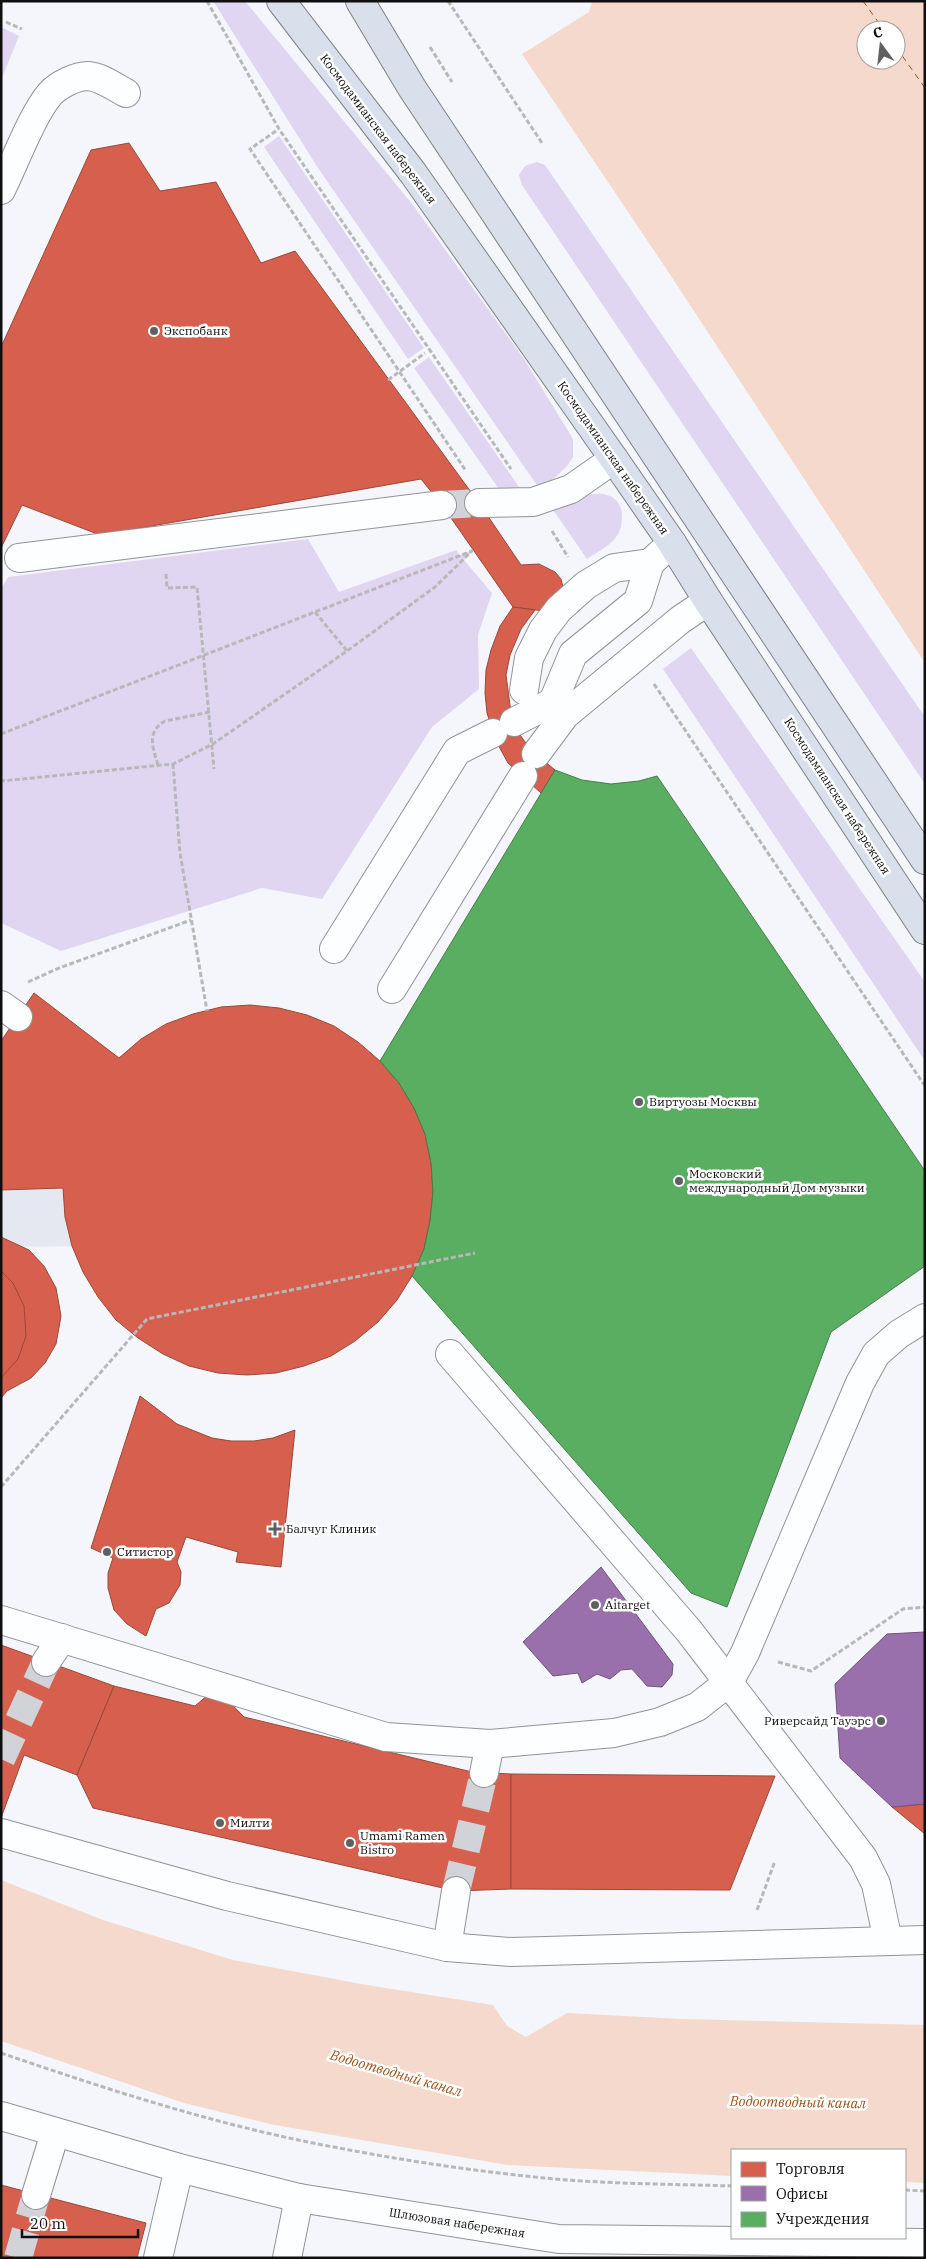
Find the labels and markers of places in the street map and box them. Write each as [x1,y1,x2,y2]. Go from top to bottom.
place label: Экспобанк [164,323,228,338]
marker: Экспобанк [148,325,160,337]
place label: Виртуозы Москвы [649,1094,757,1109]
marker: Виртуозы Москвы [633,1096,645,1108]
place label: Московский международный Дом музыки [689,1166,865,1195]
marker: Московский международный Дом музыки [673,1175,685,1187]
place label: Балчуг Клиник [286,1521,376,1536]
marker: Балчуг Клиник [268,1522,282,1536]
place label: Ситистор [117,1544,173,1559]
marker: Ситистор [101,1546,113,1558]
place label: Aitarget [605,1597,650,1612]
marker: Aitarget [589,1599,601,1611]
place label: Риверсайд Тауэрс [764,1713,871,1728]
marker: Риверсайд Тауэрс [875,1715,887,1727]
place label: Милти [230,1815,270,1830]
marker: Милти [214,1817,226,1829]
place label: Umami Ramen Bistro [360,1828,445,1857]
marker: Umami Ramen Bistro [344,1837,356,1849]

